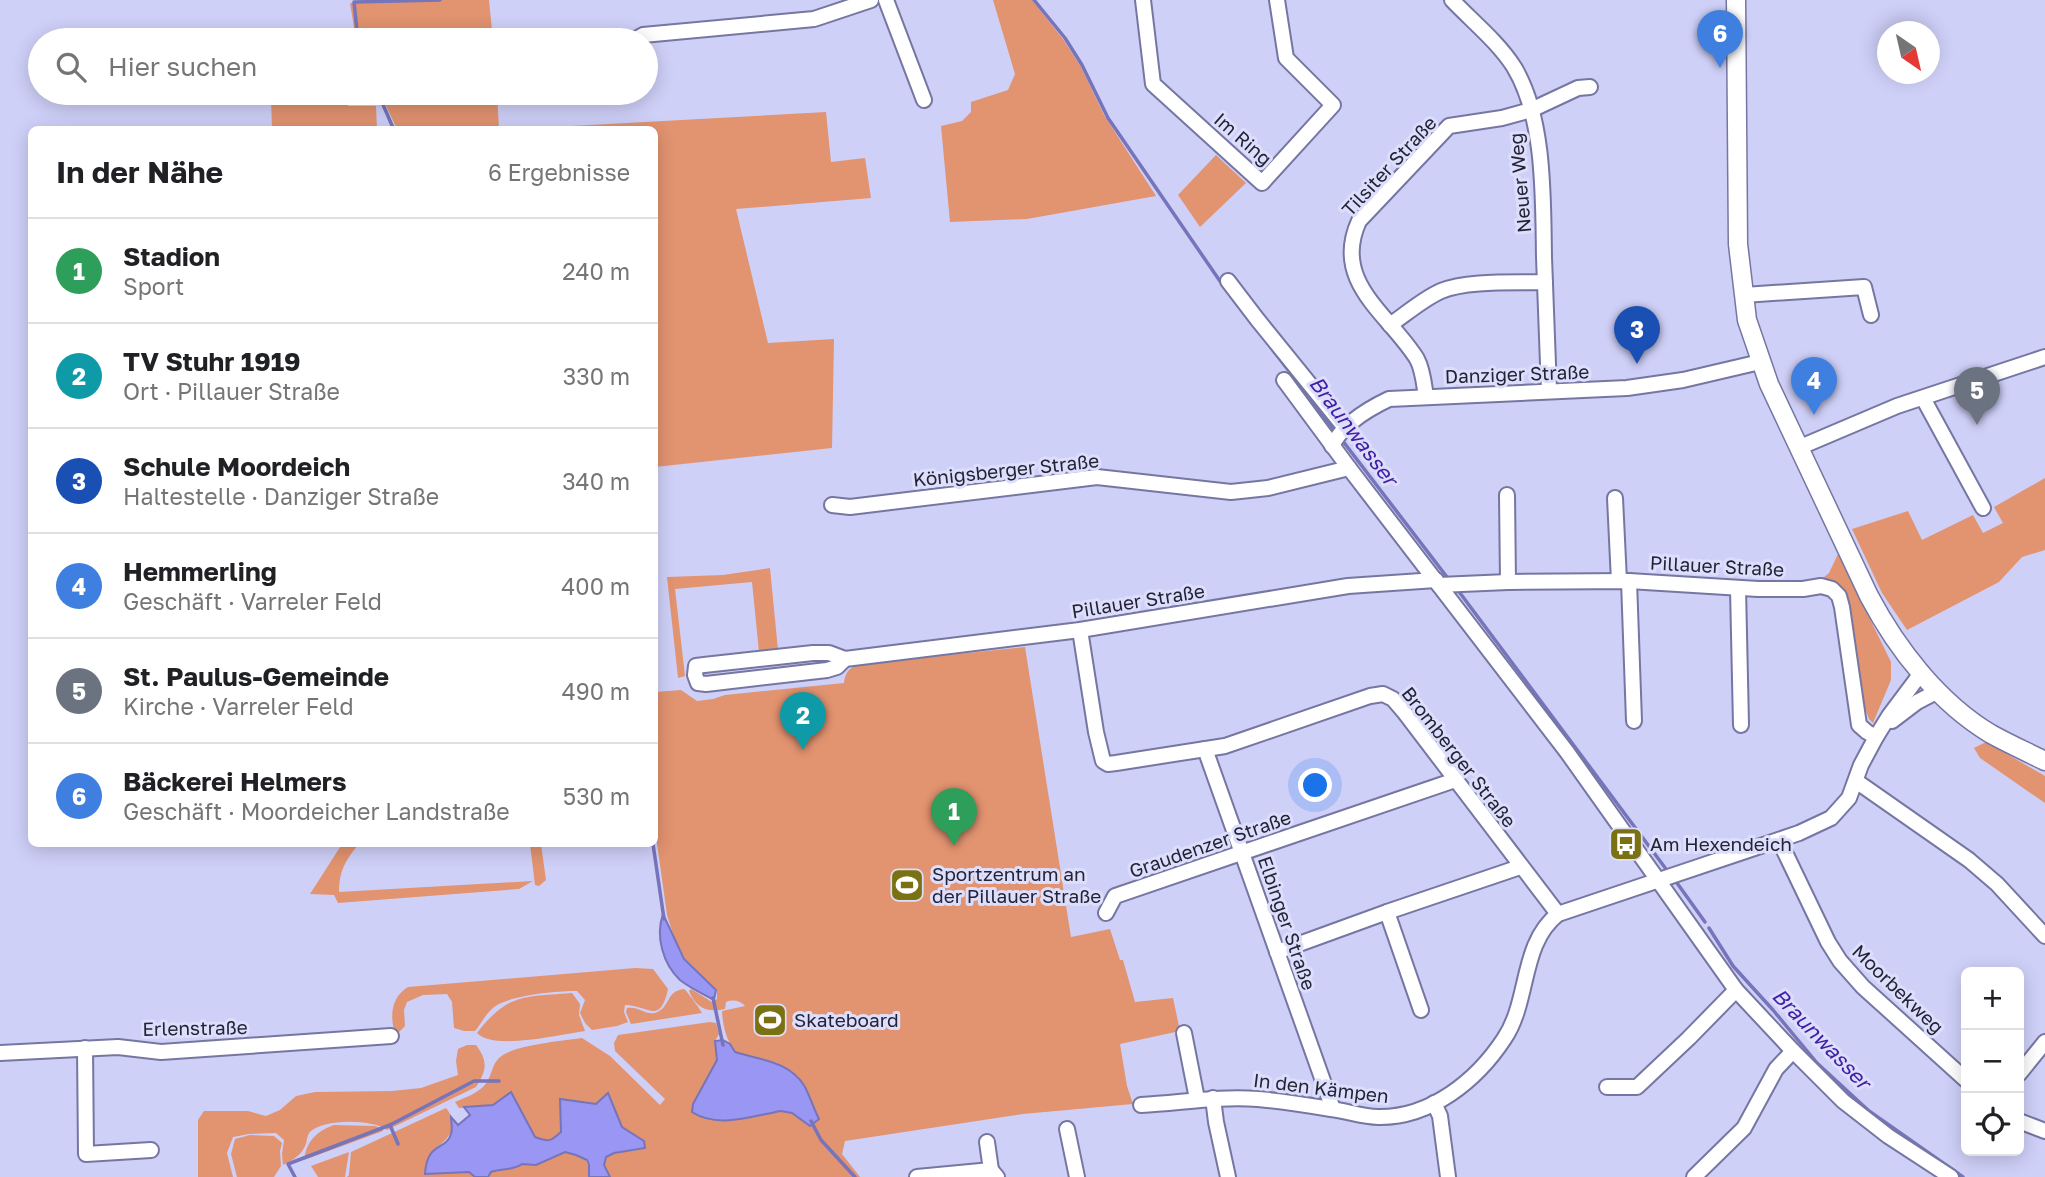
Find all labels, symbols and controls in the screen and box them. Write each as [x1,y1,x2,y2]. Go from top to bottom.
pin: 6 [1697,10,1743,68]
north arrow [1877,21,1940,84]
search box [28,28,658,105]
icon: search [52,48,90,86]
text: Hier suchen [108,51,257,82]
street label: Im Ring [1210,107,1277,170]
street label: Tilsiter Straße [1336,111,1441,220]
street label: Neuer Weg [1504,132,1535,234]
text: In der Nähe [56,154,223,190]
text: 6 Ergebnisse [488,158,630,186]
text: Stadion [123,241,220,272]
text: 1 [73,257,85,285]
text: 240 m [562,257,630,285]
text: Sport [123,272,184,300]
pin: 3 [1614,306,1660,364]
text: TV Stuhr 1919 [123,346,301,377]
pin: 4 [1791,357,1837,415]
street label: Danziger Straße [1444,359,1590,388]
text: 2 [72,362,86,390]
text: 330 m [563,362,630,390]
pin: 5 [1954,367,2000,425]
water label: Braunwasser [1304,370,1405,493]
text: Ort · Pillauer Straße [123,377,340,405]
street label: Königsberger Straße [912,448,1100,491]
text: Schule Moordeich [123,451,350,482]
text: 3 [72,467,86,495]
text: 340 m [562,467,630,495]
text: Haltestelle · Danziger Straße [123,482,439,510]
street label: Pillauer Straße [1649,550,1785,581]
text: Hemmerling [123,556,277,587]
text: 4 [72,572,86,600]
text: 400 m [561,572,630,600]
street label: Pillauer Straße [1070,579,1206,622]
text: Geschäft · Varreler Feld [123,587,382,615]
text: St. Paulus-Gemeinde [123,661,389,692]
text: 5 [72,677,86,705]
text: 490 m [562,677,630,705]
street label: Bromberger Straße [1397,682,1522,832]
text: Kirche · Varreler Feld [123,692,354,720]
pin: 2 [780,692,826,750]
text: Bäckerei Helmers [123,766,347,797]
your location [1298,768,1332,802]
text: 6 [72,782,86,810]
text: 530 m [563,782,630,810]
pin: 1 [931,788,977,846]
text: Geschäft · Moordeicher Landstraße [123,797,510,825]
street label: Graudenzer Straße [1126,805,1294,882]
bus stop icon: Am Hexendeich [1607,825,1645,863]
place label: Am Hexendeich [1650,832,1792,855]
street label: Elbinger Straße [1254,853,1321,993]
place label: Sportzentrum an der Pillauer Straße [932,862,1101,907]
sports icon: Sportzentrum an der Pillauer Straße [888,866,926,904]
street label: Moorbekweg [1848,939,1949,1038]
map controls [1961,967,2024,1156]
button: + [1961,967,2024,1030]
water label: Braunwasser [1767,982,1878,1096]
sports icon: Skateboard [751,1001,789,1039]
place label: Skateboard [794,1008,899,1031]
street label: Erlenstraße [142,1015,248,1040]
button: − [1961,1030,2024,1093]
street label: In den Kämpen [1252,1068,1390,1107]
button: locate [1961,1093,2024,1156]

